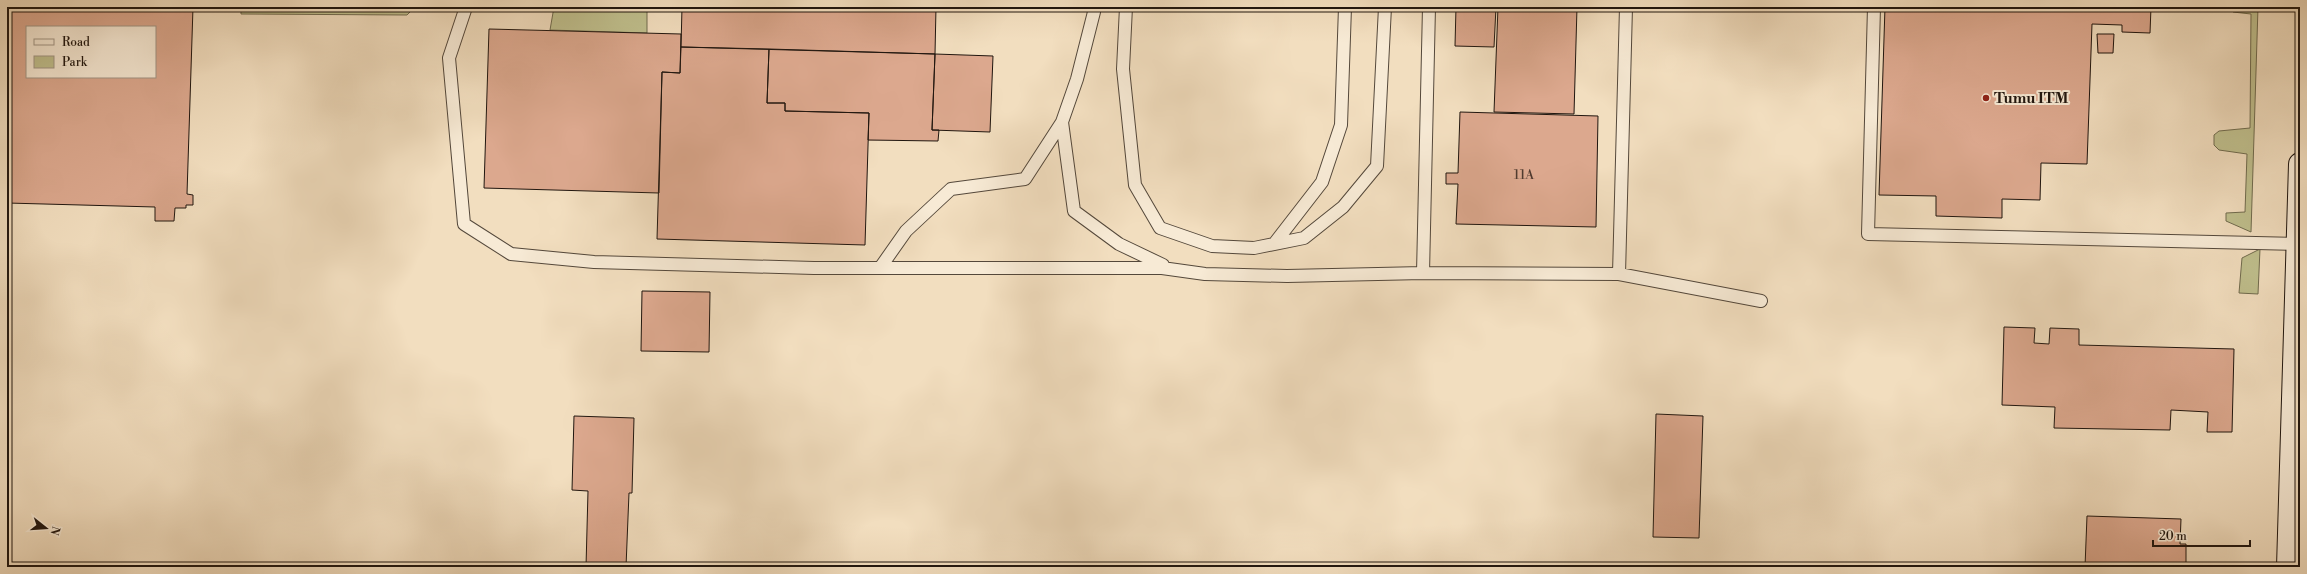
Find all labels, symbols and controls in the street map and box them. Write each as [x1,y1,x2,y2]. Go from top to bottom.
legend [26,26,156,78]
text: Road [62,35,90,50]
text: Park [62,55,88,70]
place label: Tumu ITM [1994,89,2069,108]
marker: Tumu ITM [1981,93,1991,103]
house number: 11A [1514,167,1535,183]
north arrow [26,508,66,548]
scale bar [2153,522,2250,548]
text: N [47,524,63,537]
text: 20 m [2159,529,2187,544]

